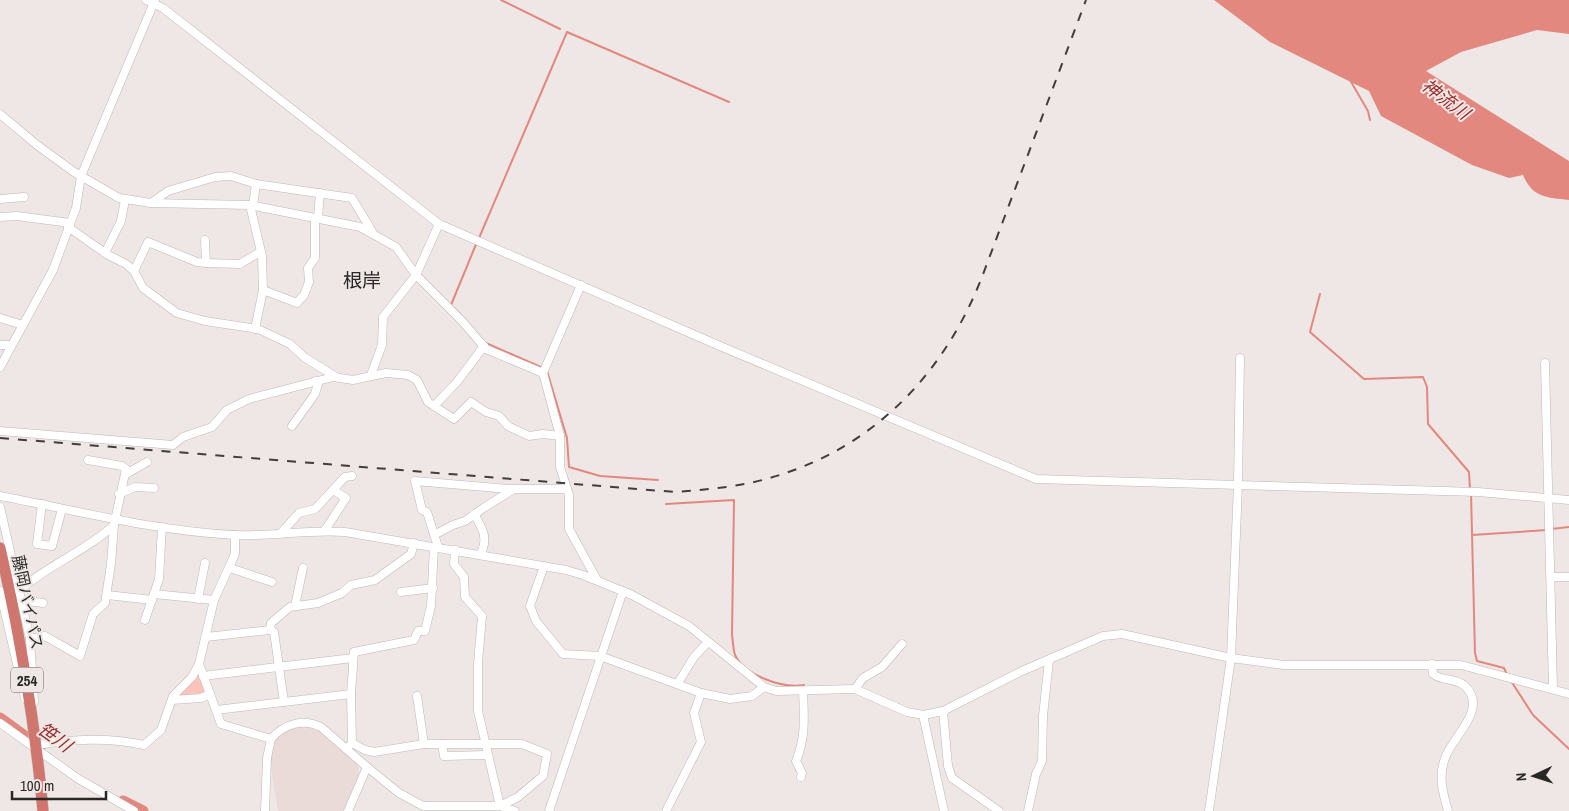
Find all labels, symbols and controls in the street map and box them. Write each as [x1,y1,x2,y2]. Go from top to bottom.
water label: 神流川 [1417,73,1477,126]
district label: 根岸 [343,267,381,293]
street label: 藤岡バイパス [7,553,49,651]
road number: 254 [11,668,43,692]
water label: 笹川 [33,716,79,759]
north arrow [1509,751,1559,801]
scale bar [12,768,106,800]
text: N [1512,772,1530,782]
text: 100 m [20,775,54,796]

